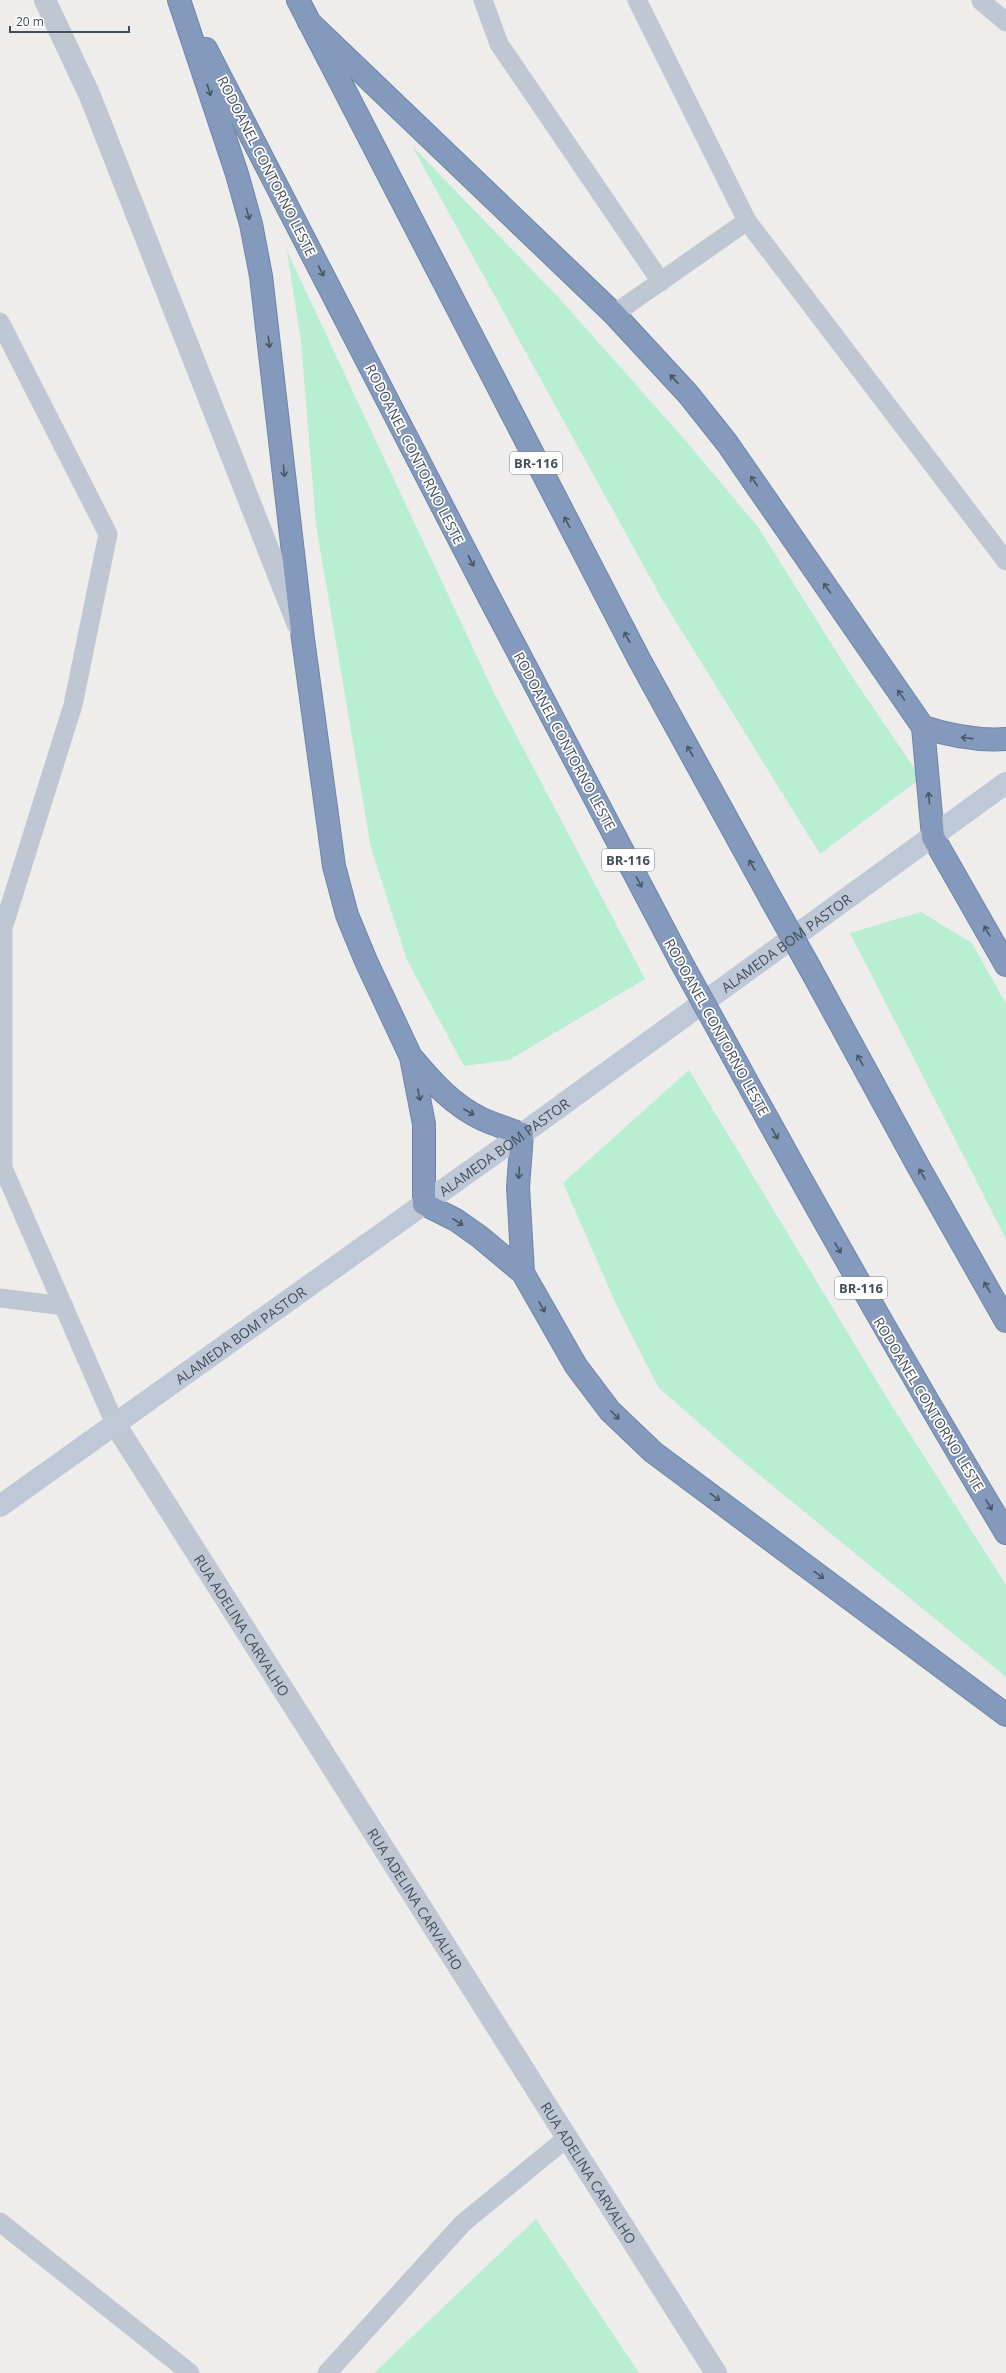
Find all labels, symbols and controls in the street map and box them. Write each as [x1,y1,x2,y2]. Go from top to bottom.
scale bar [10,8,129,34]
text: 20 m [16,13,44,30]
street label: RODOANEL CONTORNO LESTE [213,73,321,259]
one-way arrow [205,84,213,96]
one-way arrow [245,207,252,220]
one-way arrow [318,265,325,277]
one-way arrow [265,335,273,348]
street label: RODOANEL CONTORNO LESTE [361,361,469,547]
one-way arrow [669,374,679,384]
road number: BR-116 [510,452,562,474]
one-way arrow [280,464,288,477]
one-way arrow [749,475,757,487]
one-way arrow [563,516,570,528]
one-way arrow [467,554,475,566]
one-way arrow [823,583,831,594]
one-way arrow [623,631,631,643]
street label: RODOANEL CONTORNO LESTE [510,648,620,834]
one-way arrow [897,690,905,701]
one-way arrow [961,734,974,742]
one-way arrow [685,745,693,757]
one-way arrow [926,792,933,805]
road number: BR-116 [602,849,654,871]
one-way arrow [748,859,756,871]
one-way arrow [636,876,643,888]
street label: ALAMEDA BOM PASTOR [717,889,855,996]
one-way arrow [982,925,990,937]
street label: RODOANEL CONTORNO LESTE [660,935,774,1119]
one-way arrow [855,1054,863,1066]
one-way arrow [416,1088,424,1101]
street label: ALAMEDA BOM PASTOR [435,1093,573,1200]
one-way arrow [463,1108,475,1116]
one-way arrow [772,1128,779,1140]
one-way arrow [516,1166,523,1179]
one-way arrow [918,1168,926,1180]
one-way arrow [452,1218,463,1226]
one-way arrow [834,1242,842,1254]
road number: BR-116 [835,1277,887,1299]
street label: ALAMEDA BOM PASTOR [171,1281,310,1388]
one-way arrow [982,1281,990,1293]
one-way arrow [539,1301,547,1313]
street label: RODOANEL CONTORNO LESTE [869,1314,989,1494]
one-way arrow [610,1410,620,1419]
one-way arrow [709,1493,720,1502]
one-way arrow [985,1499,993,1511]
street label: RUA ADELINA CARVALHO [190,1550,294,1700]
one-way arrow [813,1571,824,1579]
street label: RUA ADELINA CARVALHO [364,1824,468,1973]
street label: RUA ADELINA CARVALHO [537,2098,641,2247]

